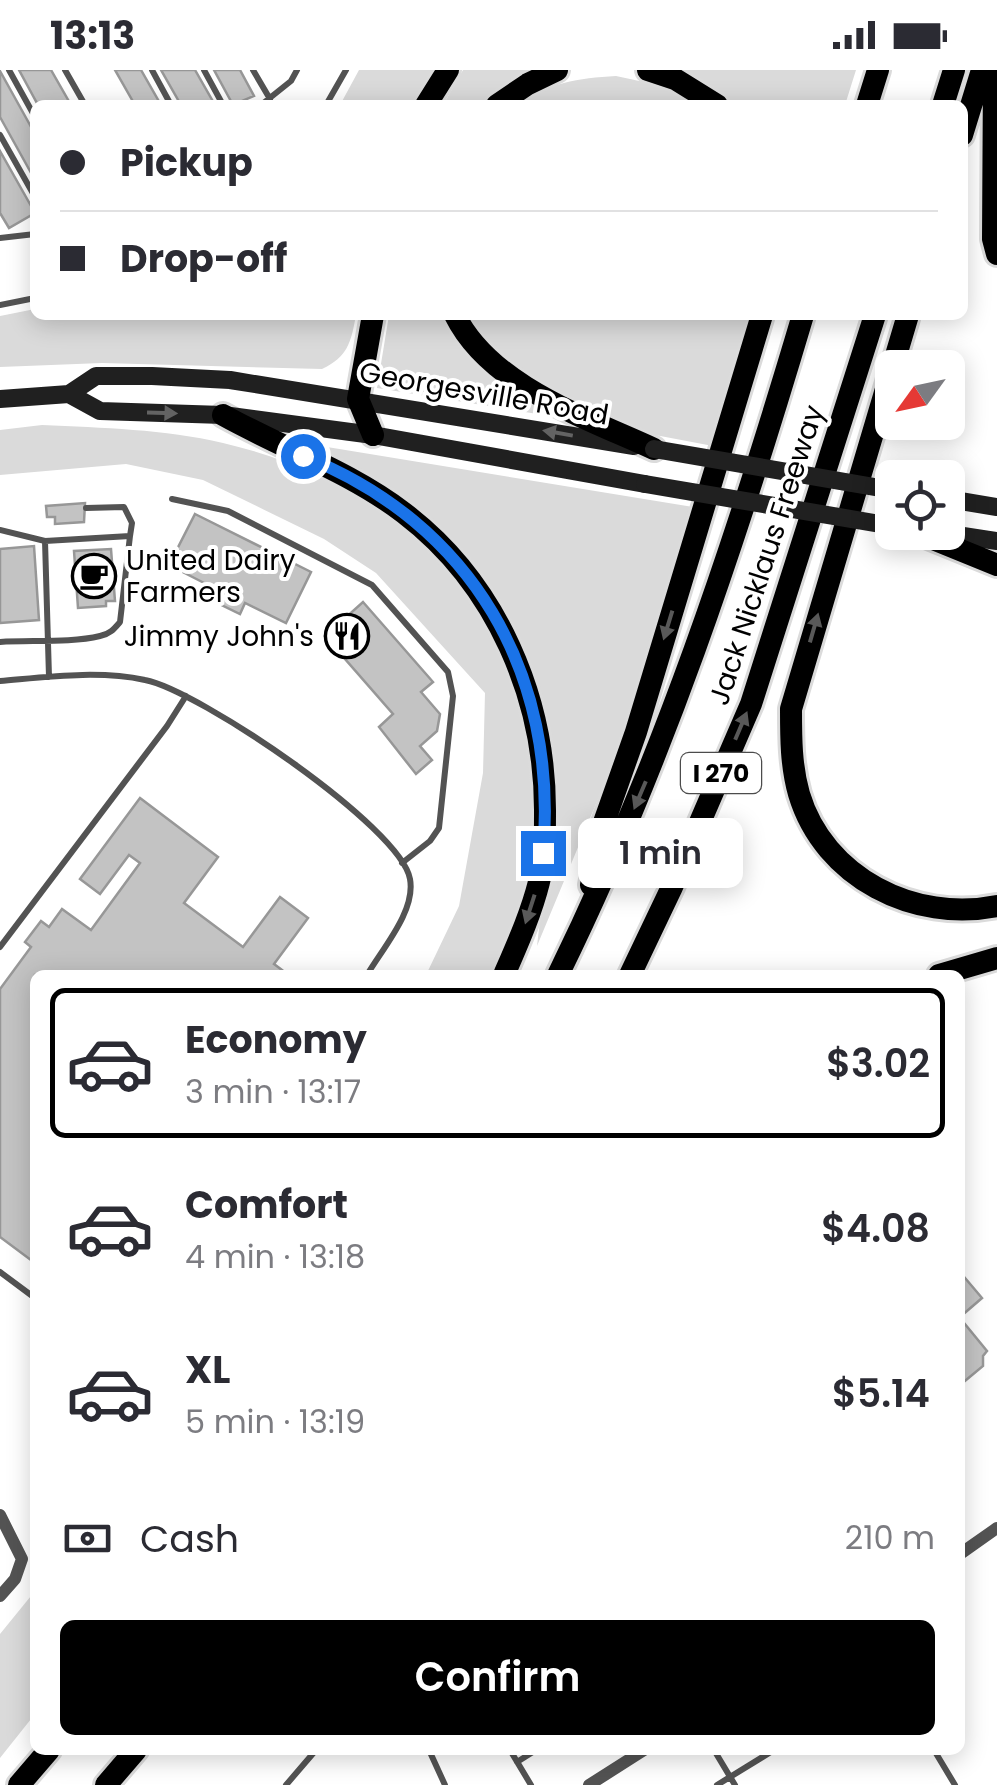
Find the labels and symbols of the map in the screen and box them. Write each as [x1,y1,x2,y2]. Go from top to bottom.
north arrow [875,350,965,440]
street label: Georgesville Road [356,352,612,435]
street label: Jack Nicklaus Freeway [700,400,834,710]
one-way arrow [146,406,178,422]
one-way arrow [542,425,573,440]
route start [281,434,326,479]
place label: United Dairy Farmers [126,541,296,612]
cafe icon: United Dairy Farmers [71,553,117,599]
one-way arrow [660,610,675,640]
one-way arrow [807,612,822,643]
restaurant icon: Jimmy John's [324,613,370,659]
place label: Jimmy John's [124,617,314,656]
one-way arrow [733,711,749,741]
road number: I 270 [681,753,761,793]
one-way arrow [632,780,648,810]
callout: 1 min [578,818,743,888]
route end [521,831,566,876]
one-way arrow [522,894,537,924]

